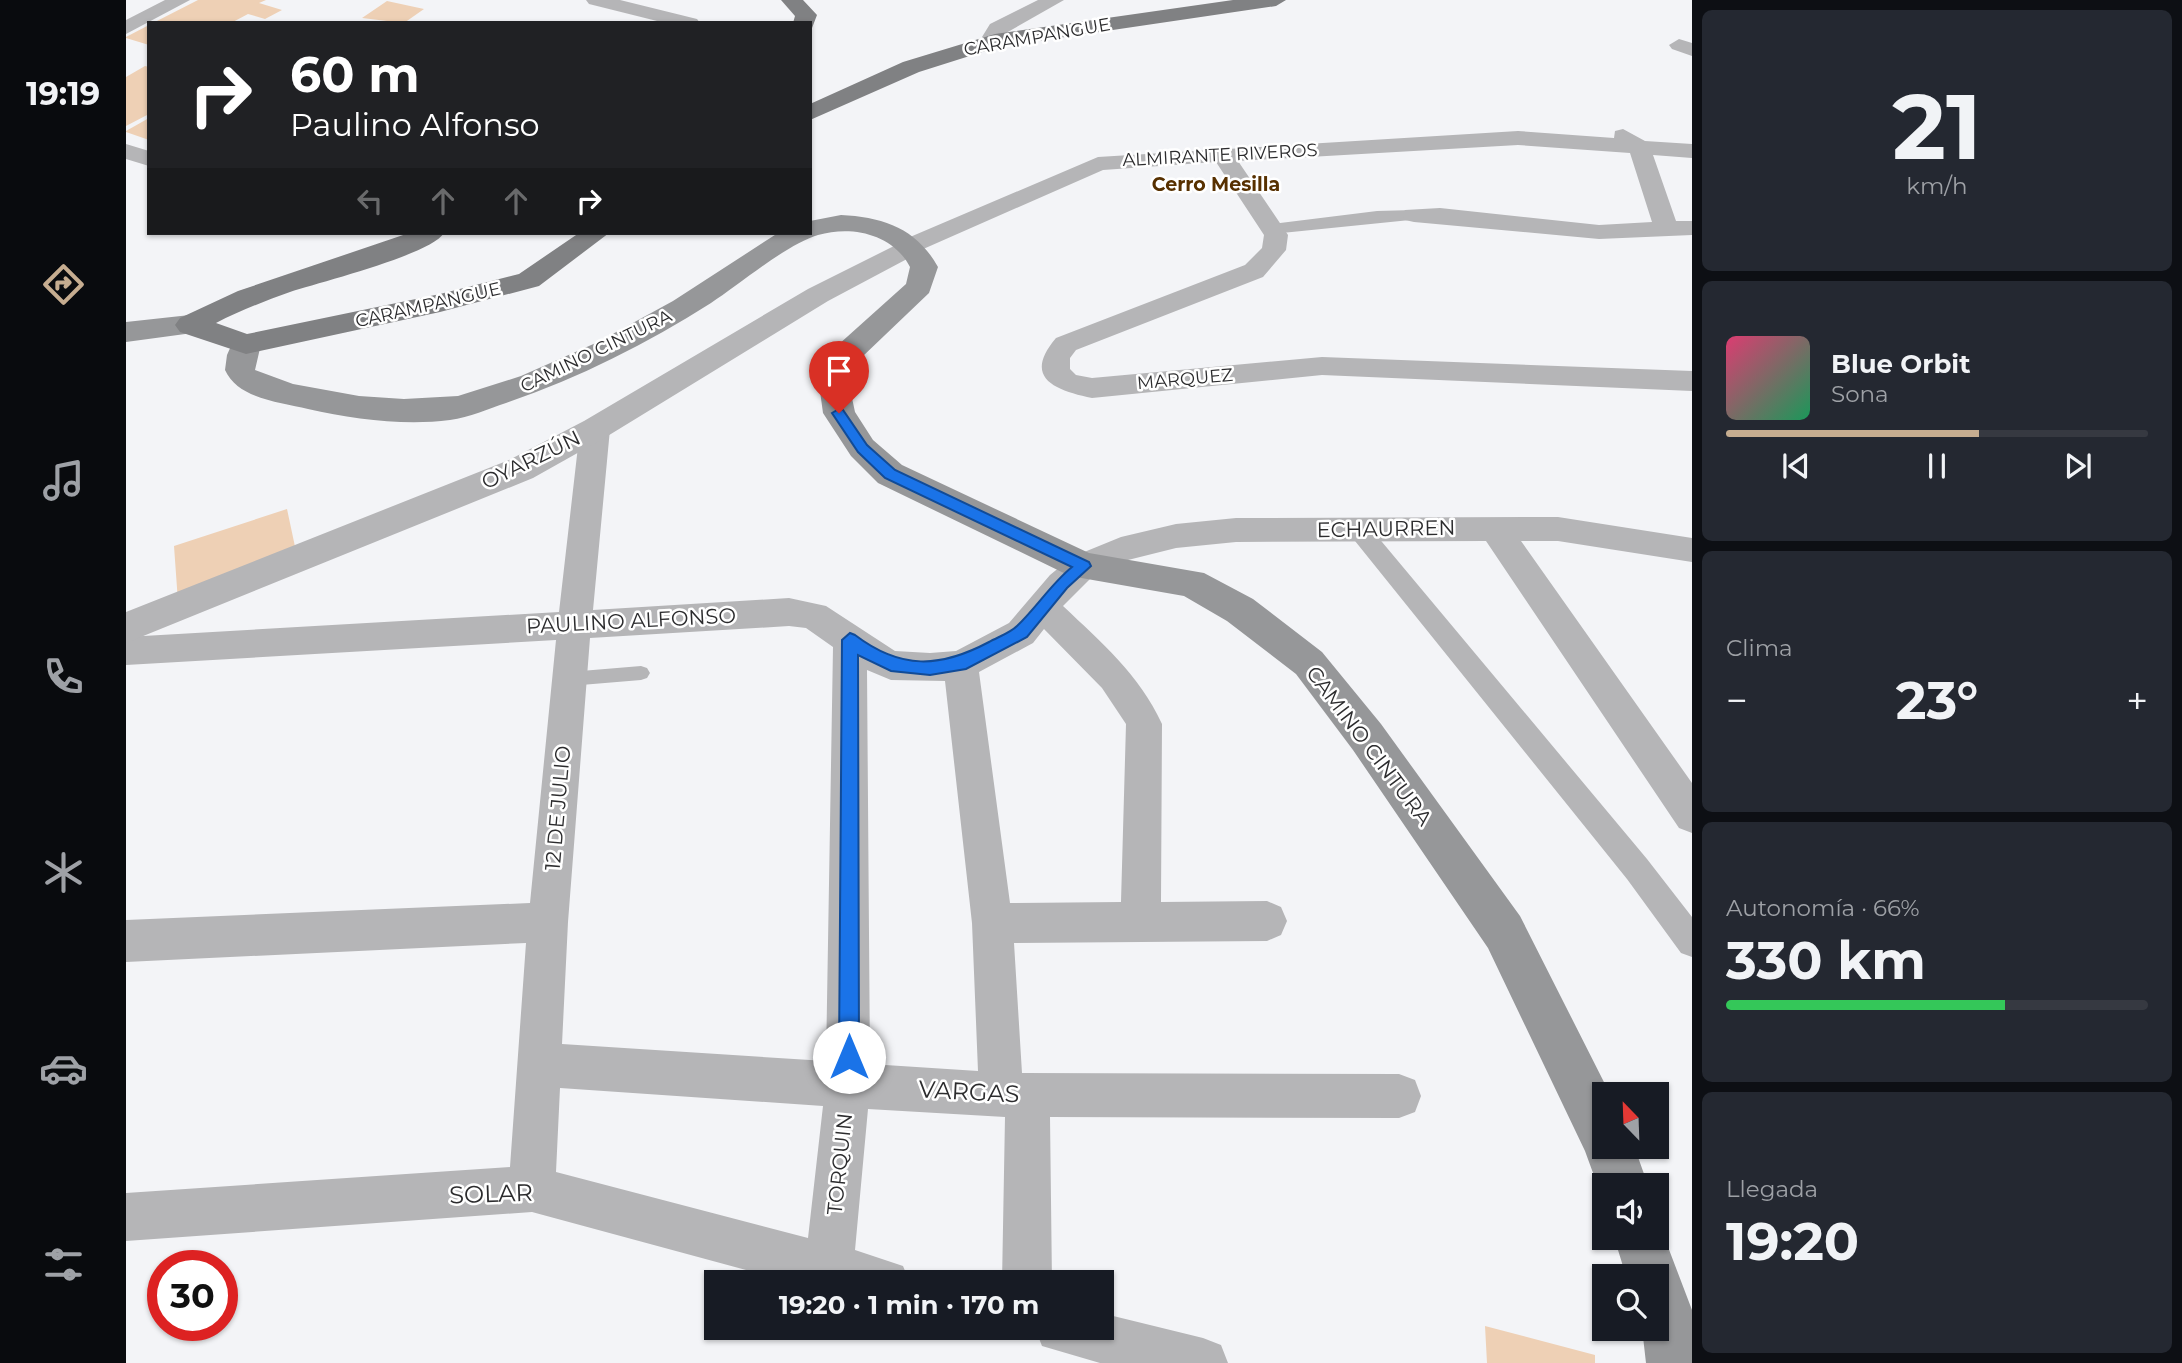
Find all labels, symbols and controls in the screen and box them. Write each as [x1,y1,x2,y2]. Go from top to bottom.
street label: CARAMPANGUE [962,13,1112,61]
text: 60 m [290,45,420,104]
icon: right [175,49,266,140]
text: 21 [1892,71,1982,182]
text: 19:19 [26,74,100,113]
text: Paulino Alfonso [290,105,540,144]
street label: ALMIRANTE RIVEROS [1122,139,1318,171]
text: km/h [1906,172,1968,200]
district label: Cerro Mesilla [1152,173,1280,196]
icon: left [351,182,389,220]
icon: ahead [424,182,462,220]
icon: ahead [497,182,535,220]
icon: right [570,182,608,220]
icon: directions [39,260,88,309]
street label: CARAMPANGUE [353,278,503,332]
street label: CAMINO CINTURA [517,305,675,397]
pin [809,341,869,413]
text: Blue Orbit [1831,348,1970,380]
icon: arrive [820,352,858,390]
street label: MARQUEZ [1136,364,1234,394]
text: Sona [1831,380,1889,408]
street label: OYARZÚN [477,425,584,494]
icon: previous [1777,447,1815,485]
icon: pause [1918,447,1956,485]
icon: next [2059,447,2097,485]
icon: music [39,456,88,505]
street label: ECHAURREN [1316,515,1456,542]
street label: PAULINO ALFONSO [525,603,737,638]
text: Clima [1726,634,1793,662]
icon: phone [39,652,88,701]
street label: CAMINO CINTURA [1301,661,1438,831]
text: 23° [1896,669,1978,732]
text: − [1726,677,1748,724]
text: + [2126,677,2148,724]
street label: 12 DE JULIO [540,744,575,872]
icon: climate [39,848,88,897]
text: Autonomía · 66% [1726,894,1920,922]
text: 330 km [1726,929,1926,992]
position arrow [812,1020,886,1094]
icon: car [39,1044,88,1093]
street label: VARGAS [918,1074,1020,1109]
north arrow [1592,1082,1670,1158]
map controls [1592,1082,1669,1341]
street label: TORQUIN [822,1112,857,1216]
button: sound [1592,1173,1669,1250]
text: Llegada [1726,1175,1818,1203]
street label: SOLAR [449,1178,533,1209]
text: 19:20 [1726,1210,1859,1273]
icon: filters [39,1240,88,1289]
speed limit sign: 30 [147,1250,238,1341]
button: search [1592,1264,1669,1341]
text: 19:20 · 1 min · 170 m [779,1289,1039,1321]

